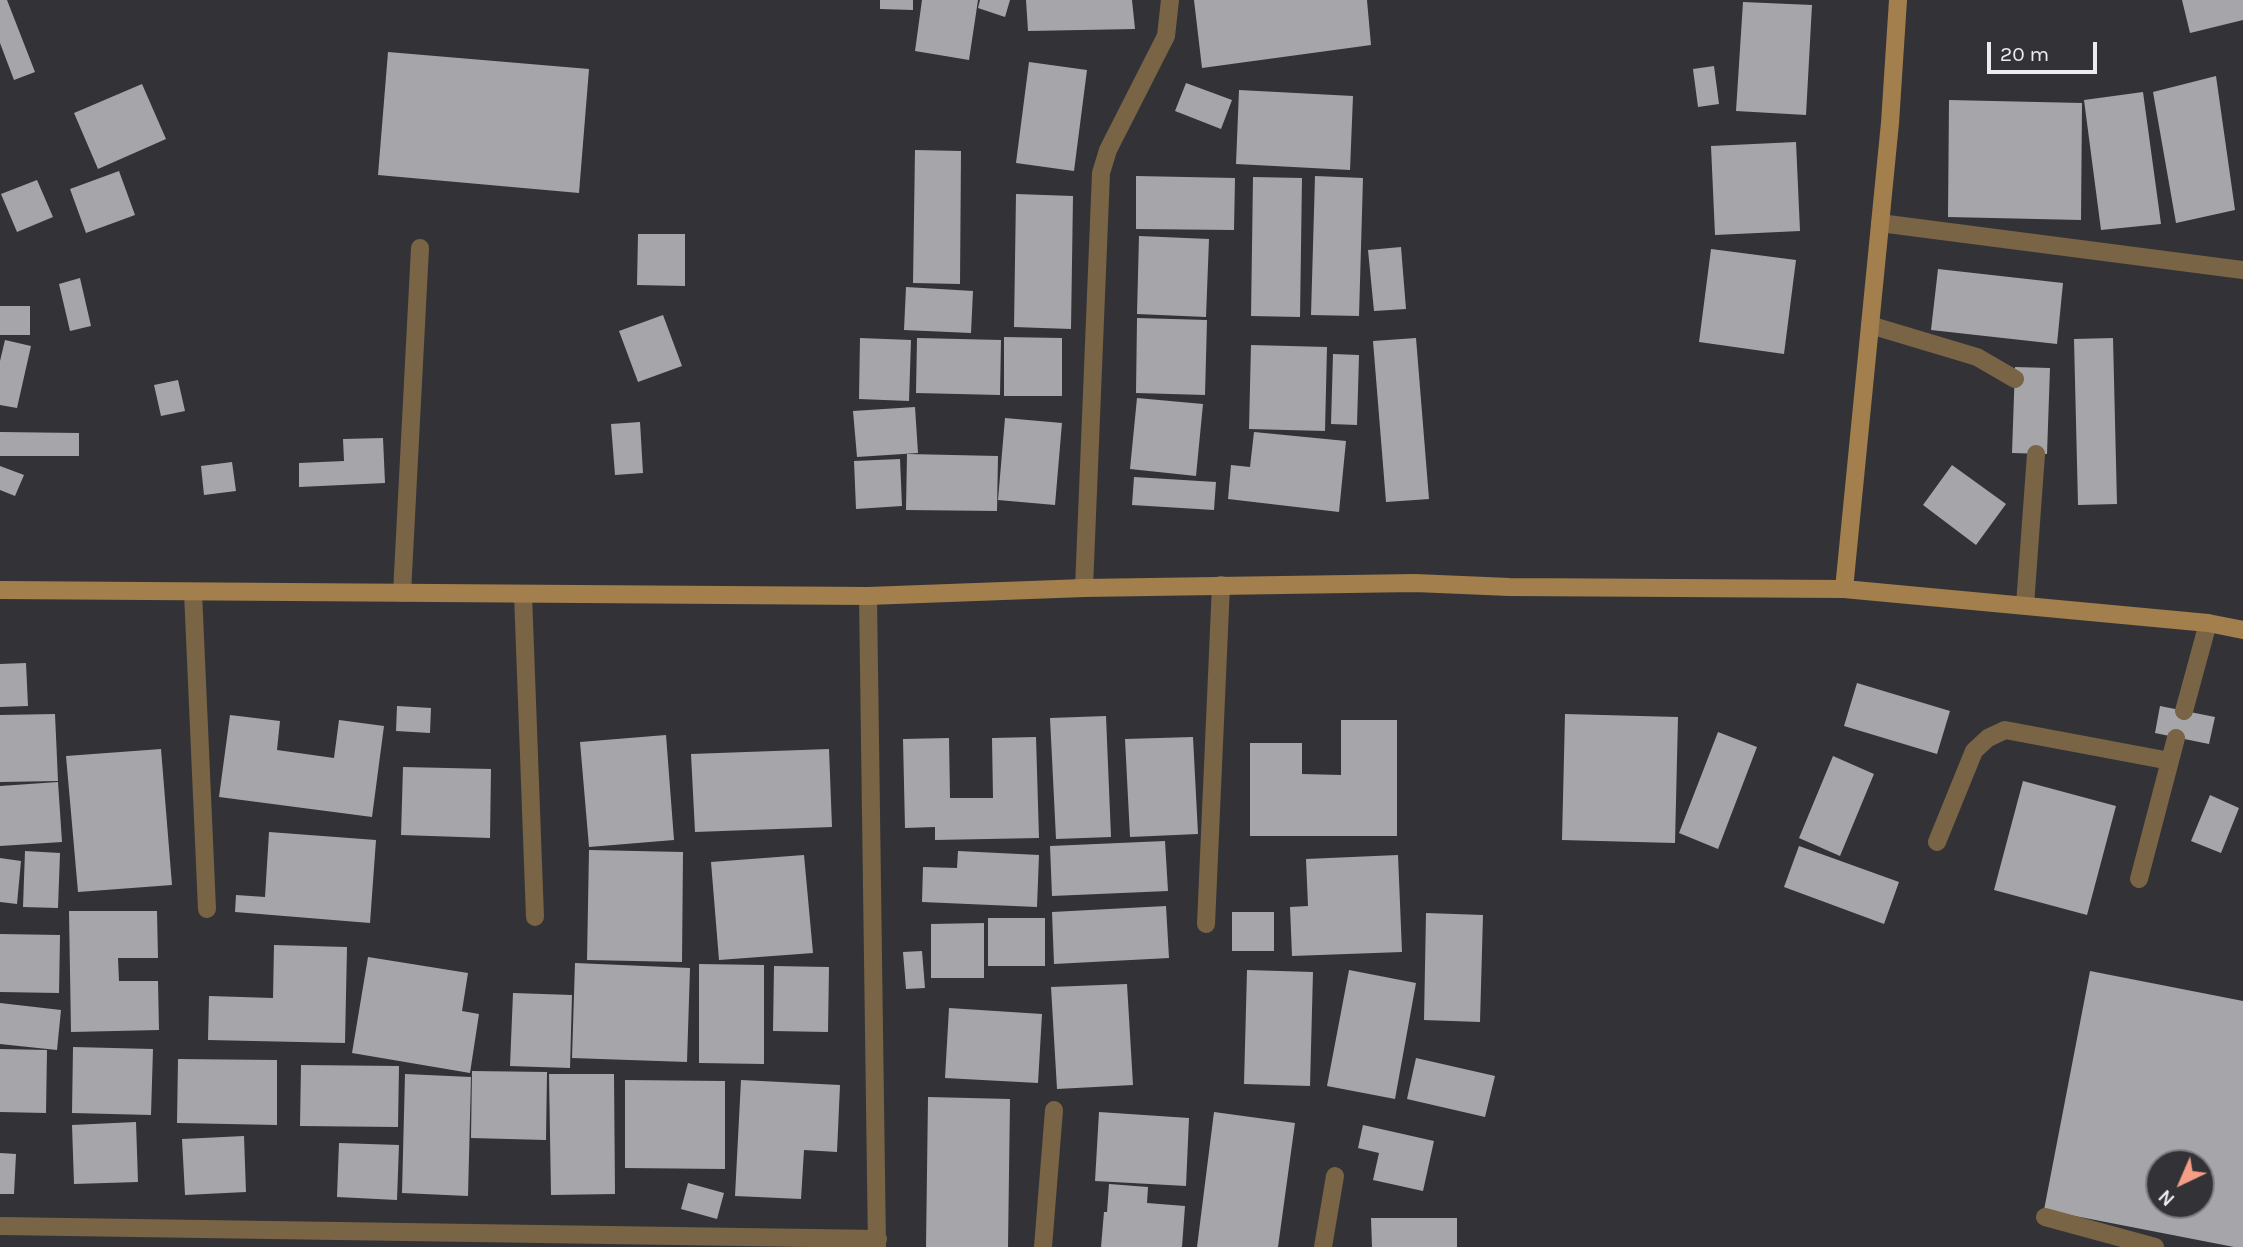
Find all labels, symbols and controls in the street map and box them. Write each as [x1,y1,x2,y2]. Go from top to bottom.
scale bar [1991,28,2101,72]
text: 20 m [2000,42,2049,66]
north arrow [2145,1149,2215,1219]
text: N [2154,1185,2179,1210]

